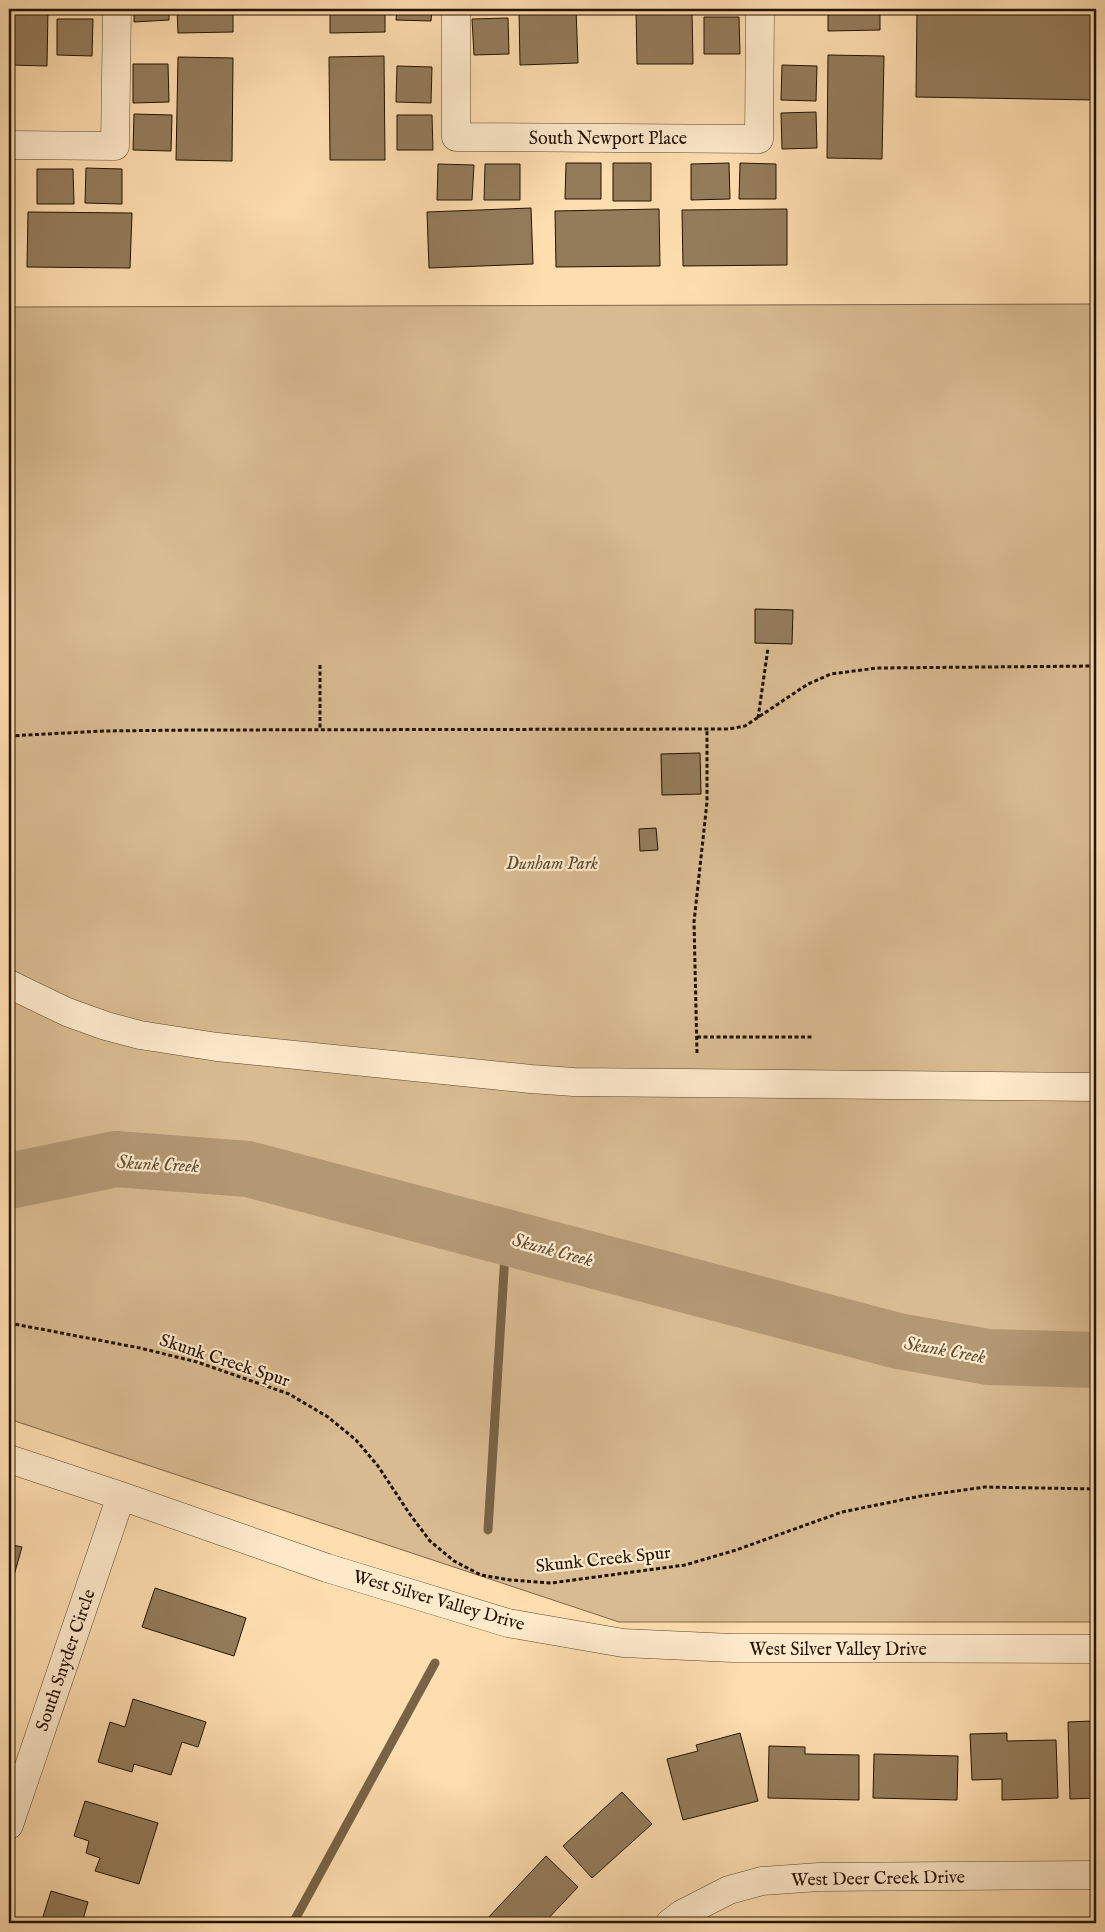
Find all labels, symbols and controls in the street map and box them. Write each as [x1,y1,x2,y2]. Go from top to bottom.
street label: South Newport Place [529,128,687,151]
park label: Dunham Park [506,853,598,876]
water label: Skunk Creek [116,1151,200,1179]
water label: Skunk Creek [510,1229,596,1273]
street label: Skunk Creek Spur [156,1330,293,1393]
water label: Skunk Creek [902,1332,988,1370]
street label: Skunk Creek Spur [534,1542,672,1579]
street label: West Silver Valley Drive [350,1566,527,1637]
street label: South Snyder Circle [31,1587,101,1734]
street label: West Silver Valley Drive [749,1639,927,1662]
street label: West Deer Creek Drive [791,1866,965,1893]

